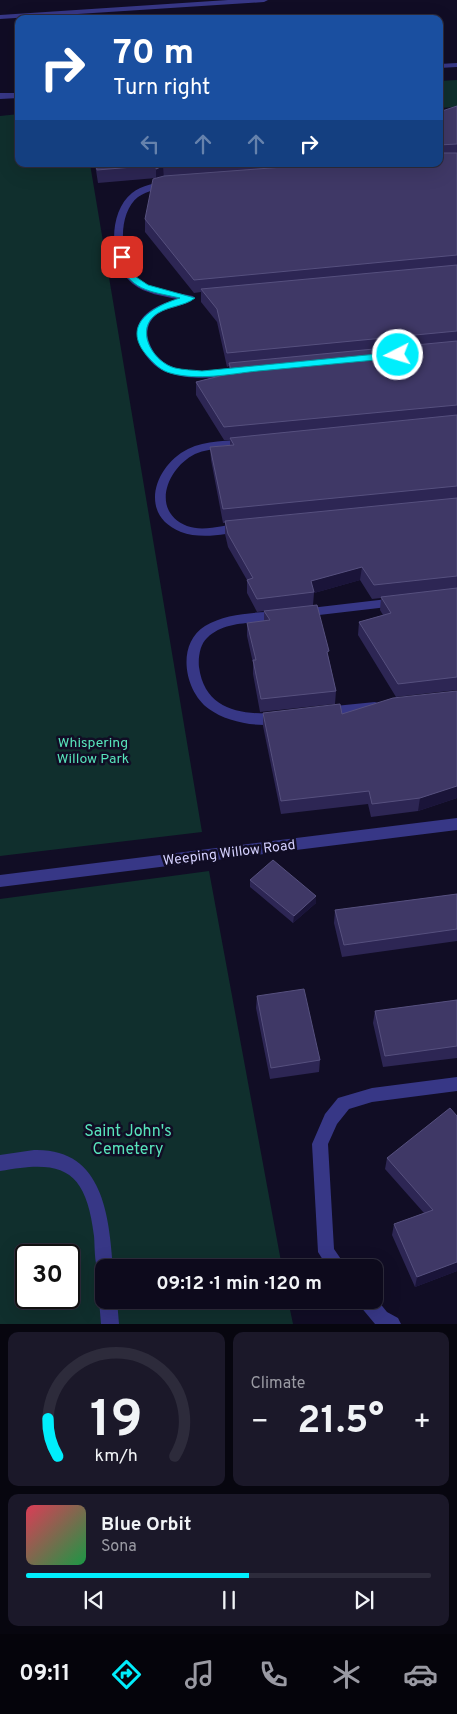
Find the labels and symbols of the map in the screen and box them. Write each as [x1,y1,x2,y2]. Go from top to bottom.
pin [101,236,143,278]
position arrow [371,328,423,380]
park label: Whispering Willow Park [57,735,129,768]
street label: Weeping Willow Road [162,837,296,870]
park label: Saint John's Cemetery [84,1122,172,1160]
speed limit sign: 30 [15,1244,80,1309]

